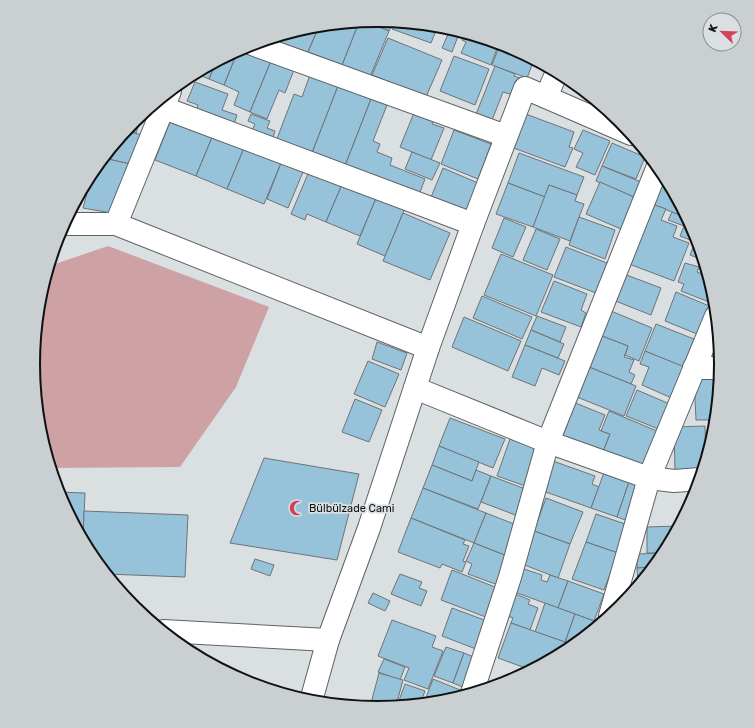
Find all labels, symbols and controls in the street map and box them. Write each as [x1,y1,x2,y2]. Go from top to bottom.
north arrow [702,12,742,52]
text: K [706,22,721,34]
mosque icon: Bülbülzade Cami [288,499,306,517]
place label: Bülbülzade Cami [309,502,394,515]

